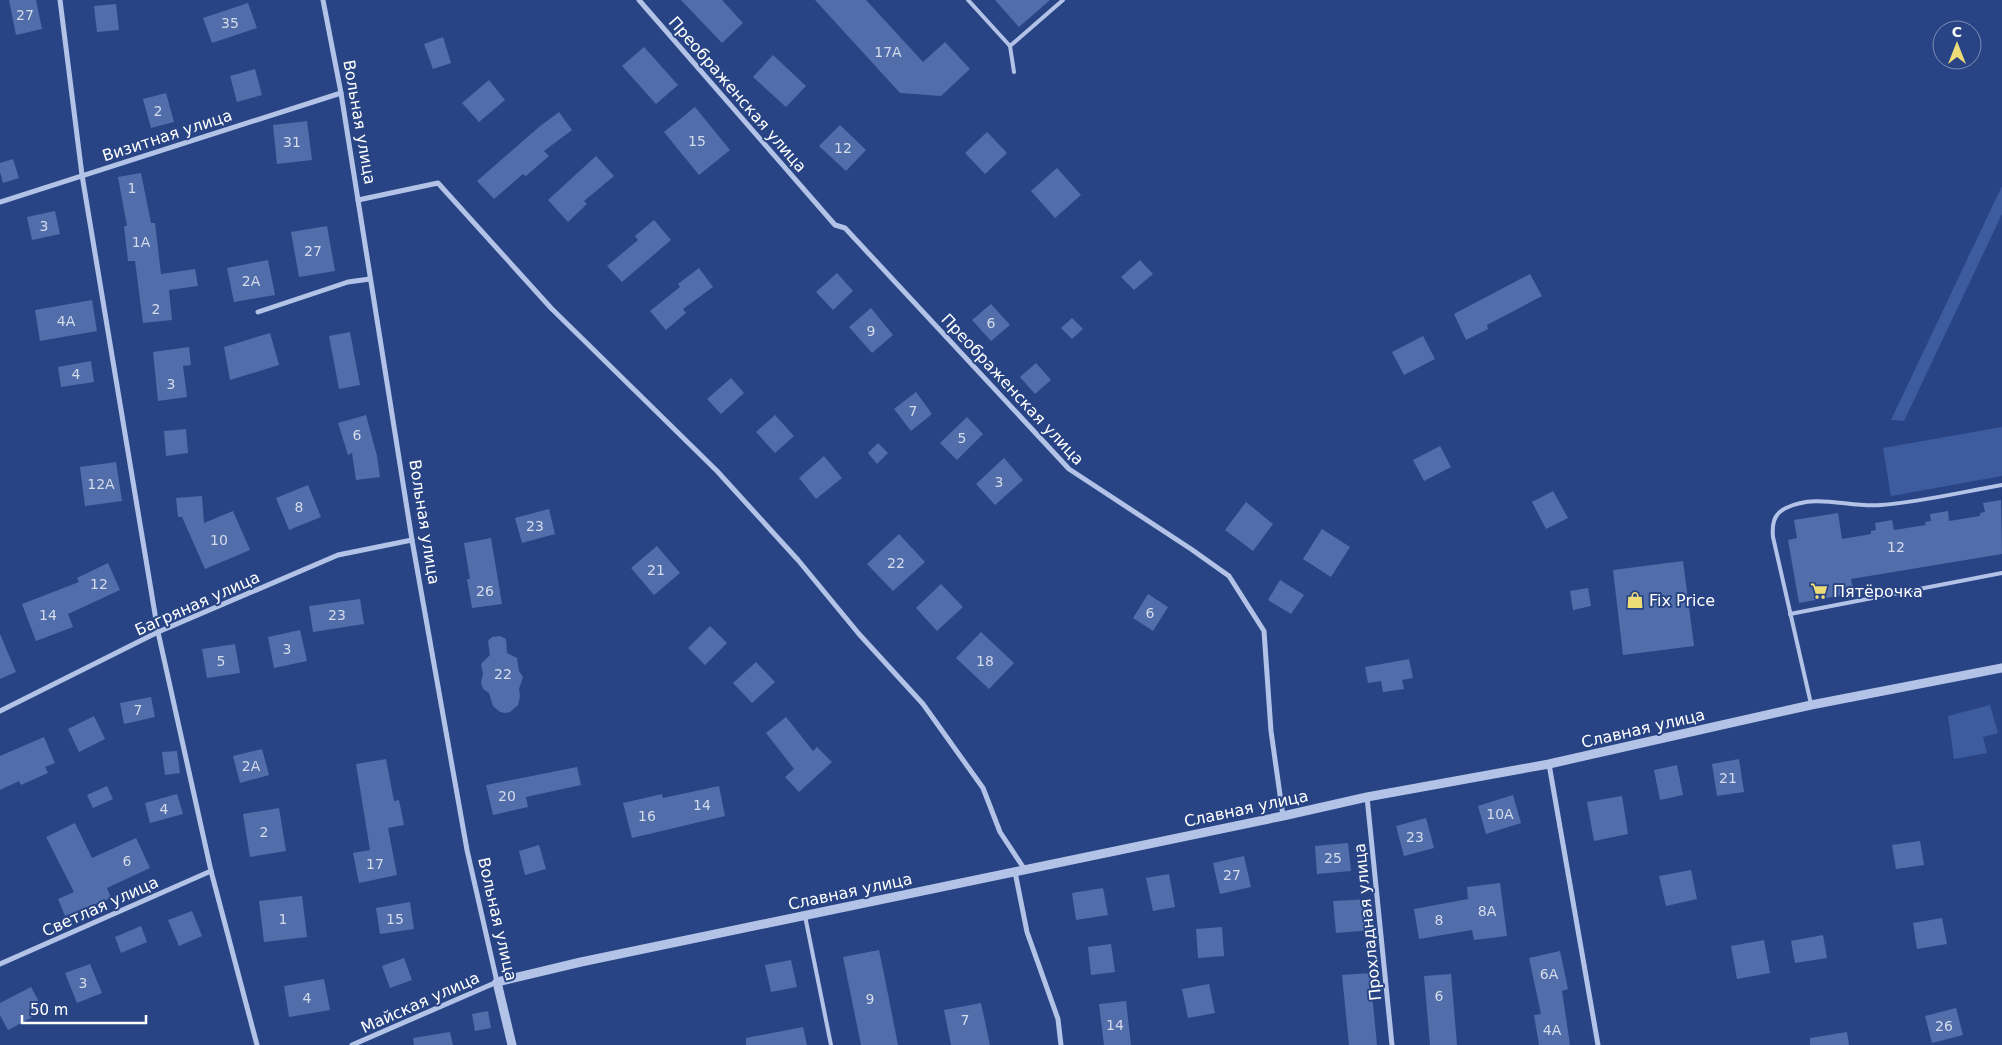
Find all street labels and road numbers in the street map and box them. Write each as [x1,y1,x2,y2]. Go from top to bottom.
street label: Преображенская улица [665,13,810,176]
street label: Вольная улица [339,58,380,186]
street label: Визитная улица [100,106,234,165]
street label: Преображенская улица [937,310,1088,469]
street label: Вольная улица [405,458,444,586]
street label: Багряная улица [132,567,263,640]
street label: Славная улица [1579,705,1707,752]
street label: Славная улица [1182,786,1310,831]
street label: Прохладная улица [1350,842,1385,1002]
street label: Вольная улица [474,855,521,983]
street label: Славная улица [786,869,914,914]
street label: Светлая улица [39,872,161,941]
street label: Майская улица [358,968,482,1037]

